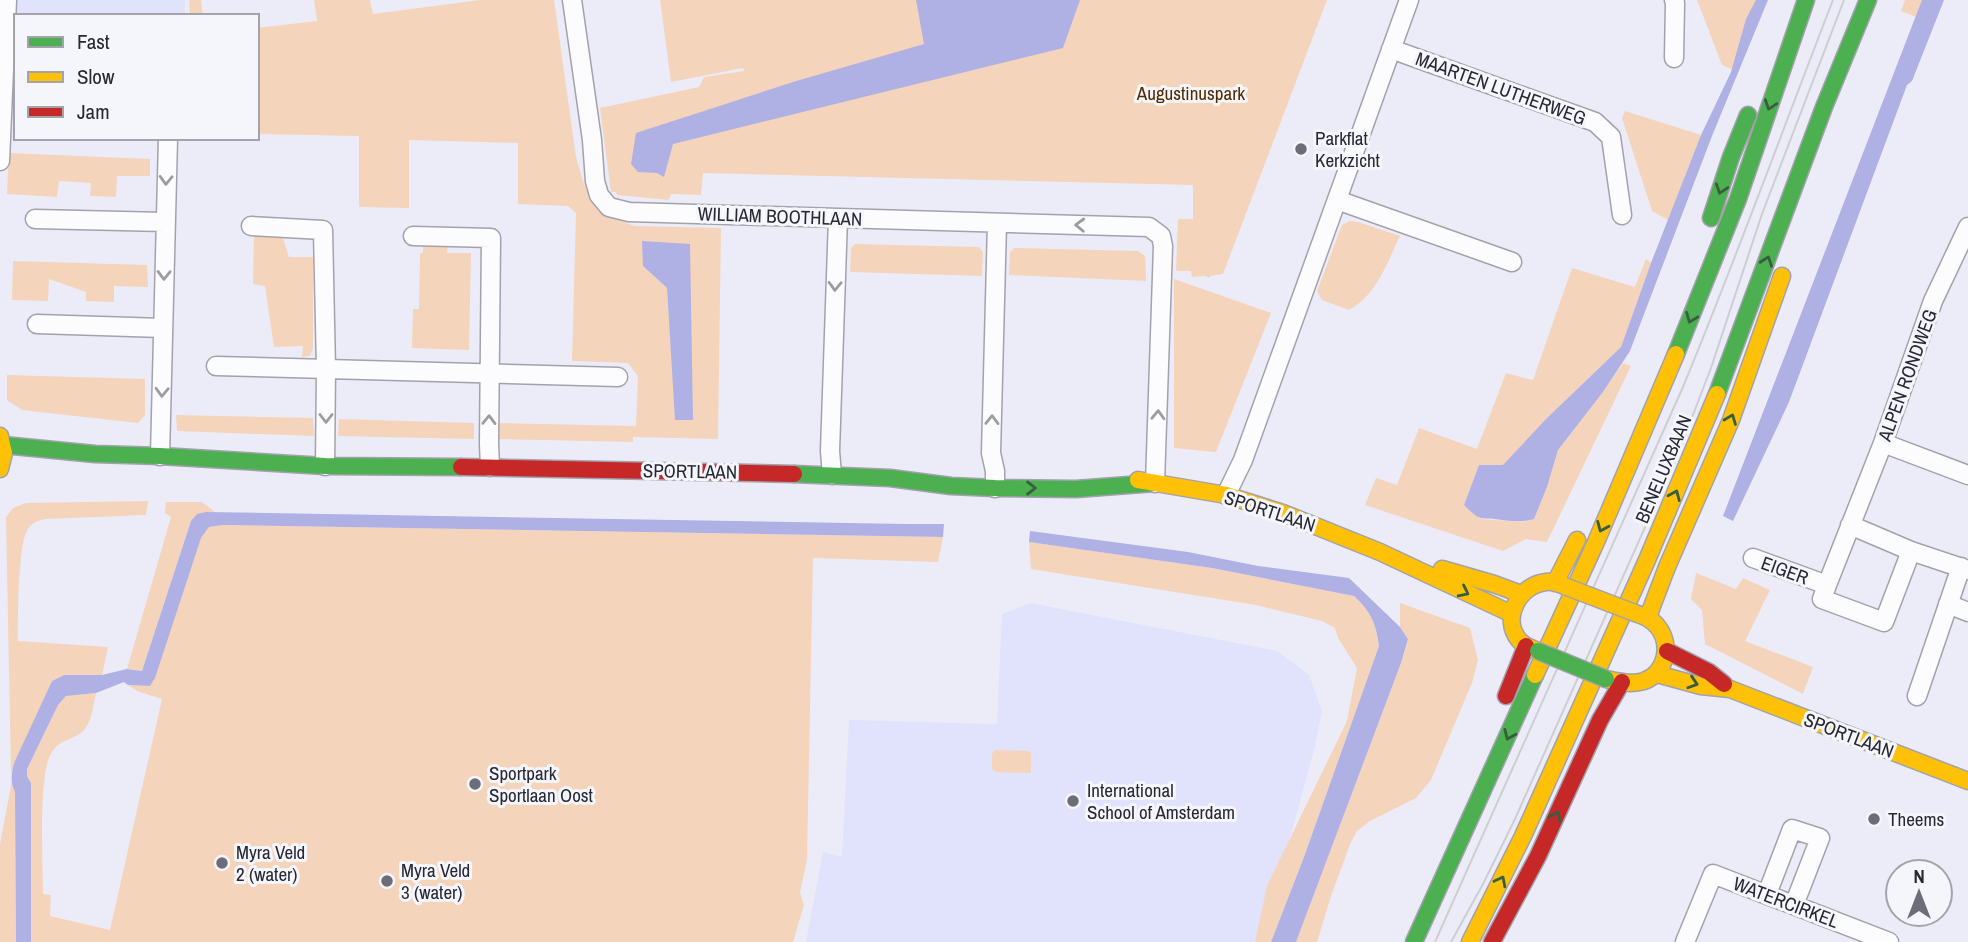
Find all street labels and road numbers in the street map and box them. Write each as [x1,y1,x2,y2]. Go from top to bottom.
street label: MAARTEN LUTHERWEG [1412,45,1590,131]
street label: WILLIAM BOOTHLAAN [697,200,863,232]
street label: ALPEN RONDWEG [1871,305,1943,445]
street label: BENELUXBAAN [1629,411,1697,527]
street label: SPORTLAAN [643,457,737,485]
street label: SPORTLAAN [1221,484,1319,538]
street label: EIGER [1758,549,1812,591]
street label: SPORTLAAN [1800,706,1898,764]
street label: WATERCIRKEL [1730,870,1843,934]

